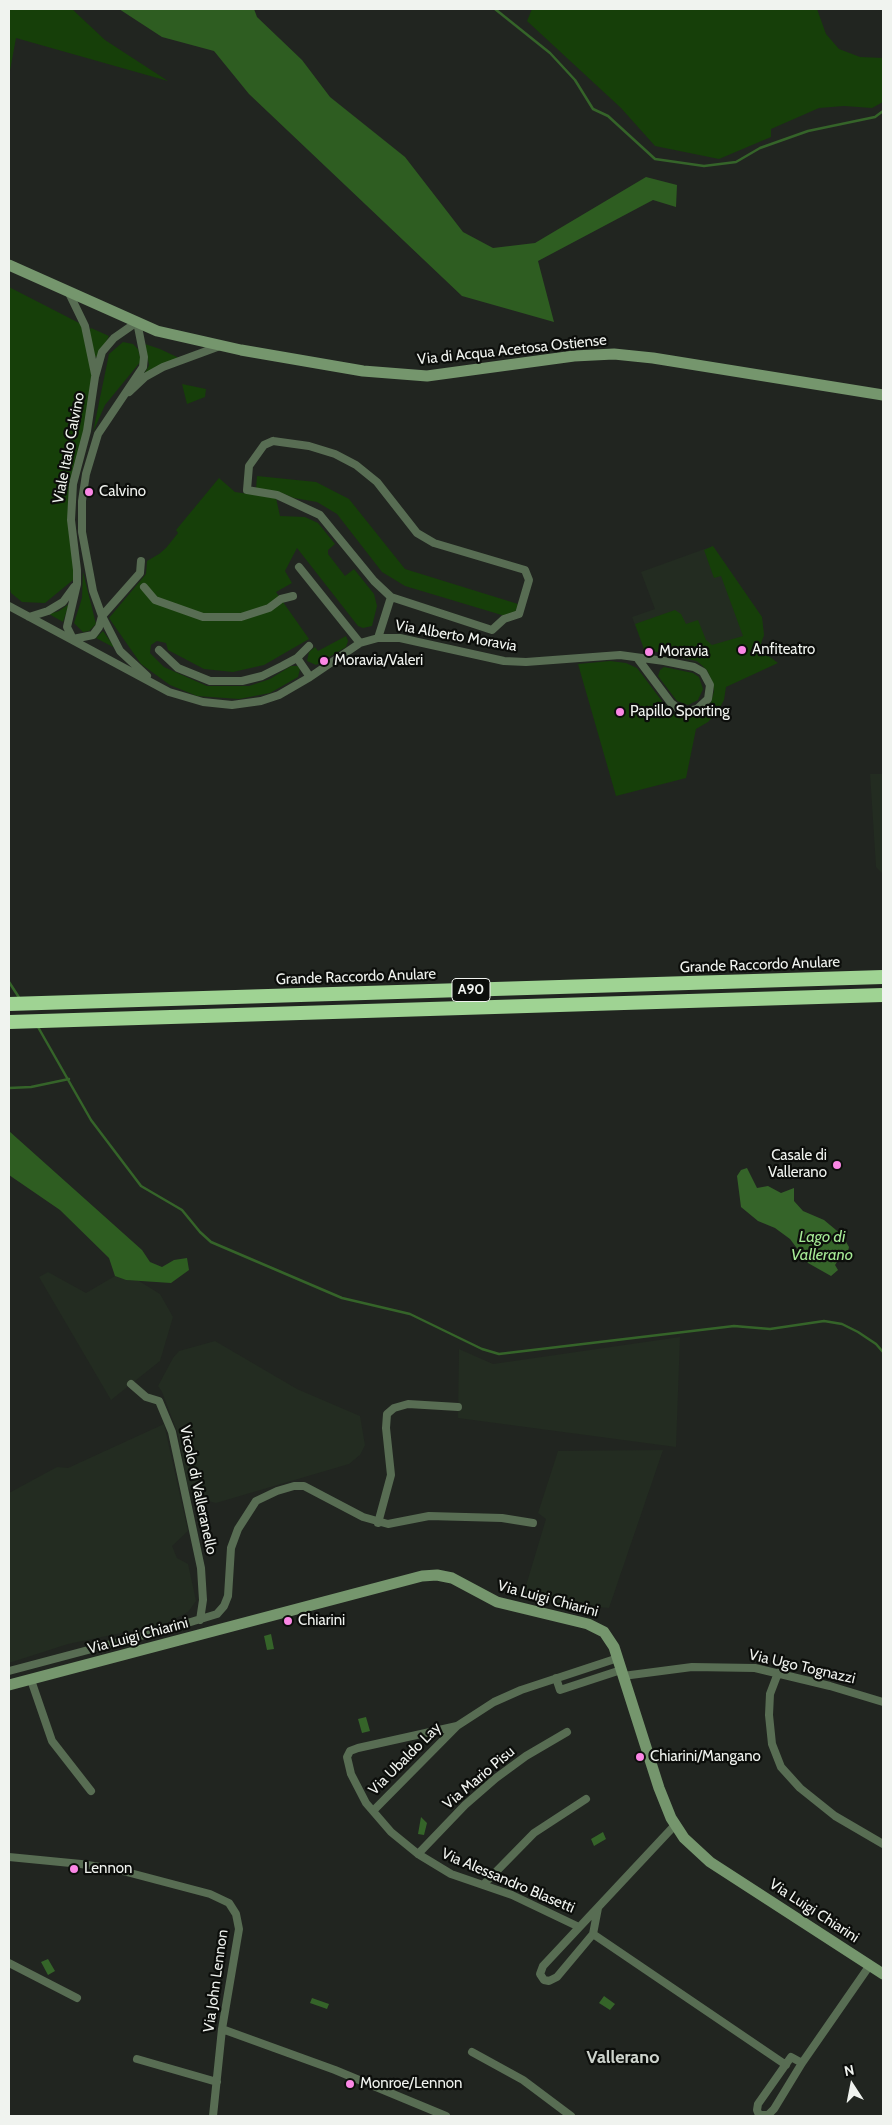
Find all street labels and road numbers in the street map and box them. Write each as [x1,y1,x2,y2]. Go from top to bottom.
street label: Via di Acqua Acetosa Ostiense [416,331,608,369]
street label: Viale Italo Calvino [49,391,89,505]
street label: Via Alberto Moravia [394,616,518,656]
street label: Grande Raccordo Anulare [680,953,840,977]
street label: Grande Raccordo Anulare [276,965,436,989]
road number: A90 [452,978,490,1002]
street label: Vicolo di Valleranello [176,1424,220,1556]
street label: Via Luigi Chiarini [496,1577,600,1621]
street label: Via Luigi Chiarini [86,1614,190,1658]
street label: Via Ugo Tognazzi [747,1646,857,1688]
street label: Via Ubaldo Lay [365,1719,445,1799]
street label: Via Mario Pisu [439,1743,519,1813]
street label: Via Alessandro Blasetti [439,1845,577,1917]
street label: Via Luigi Chiarini [766,1875,862,1947]
street label: Via John Lennon [200,1928,232,2034]

